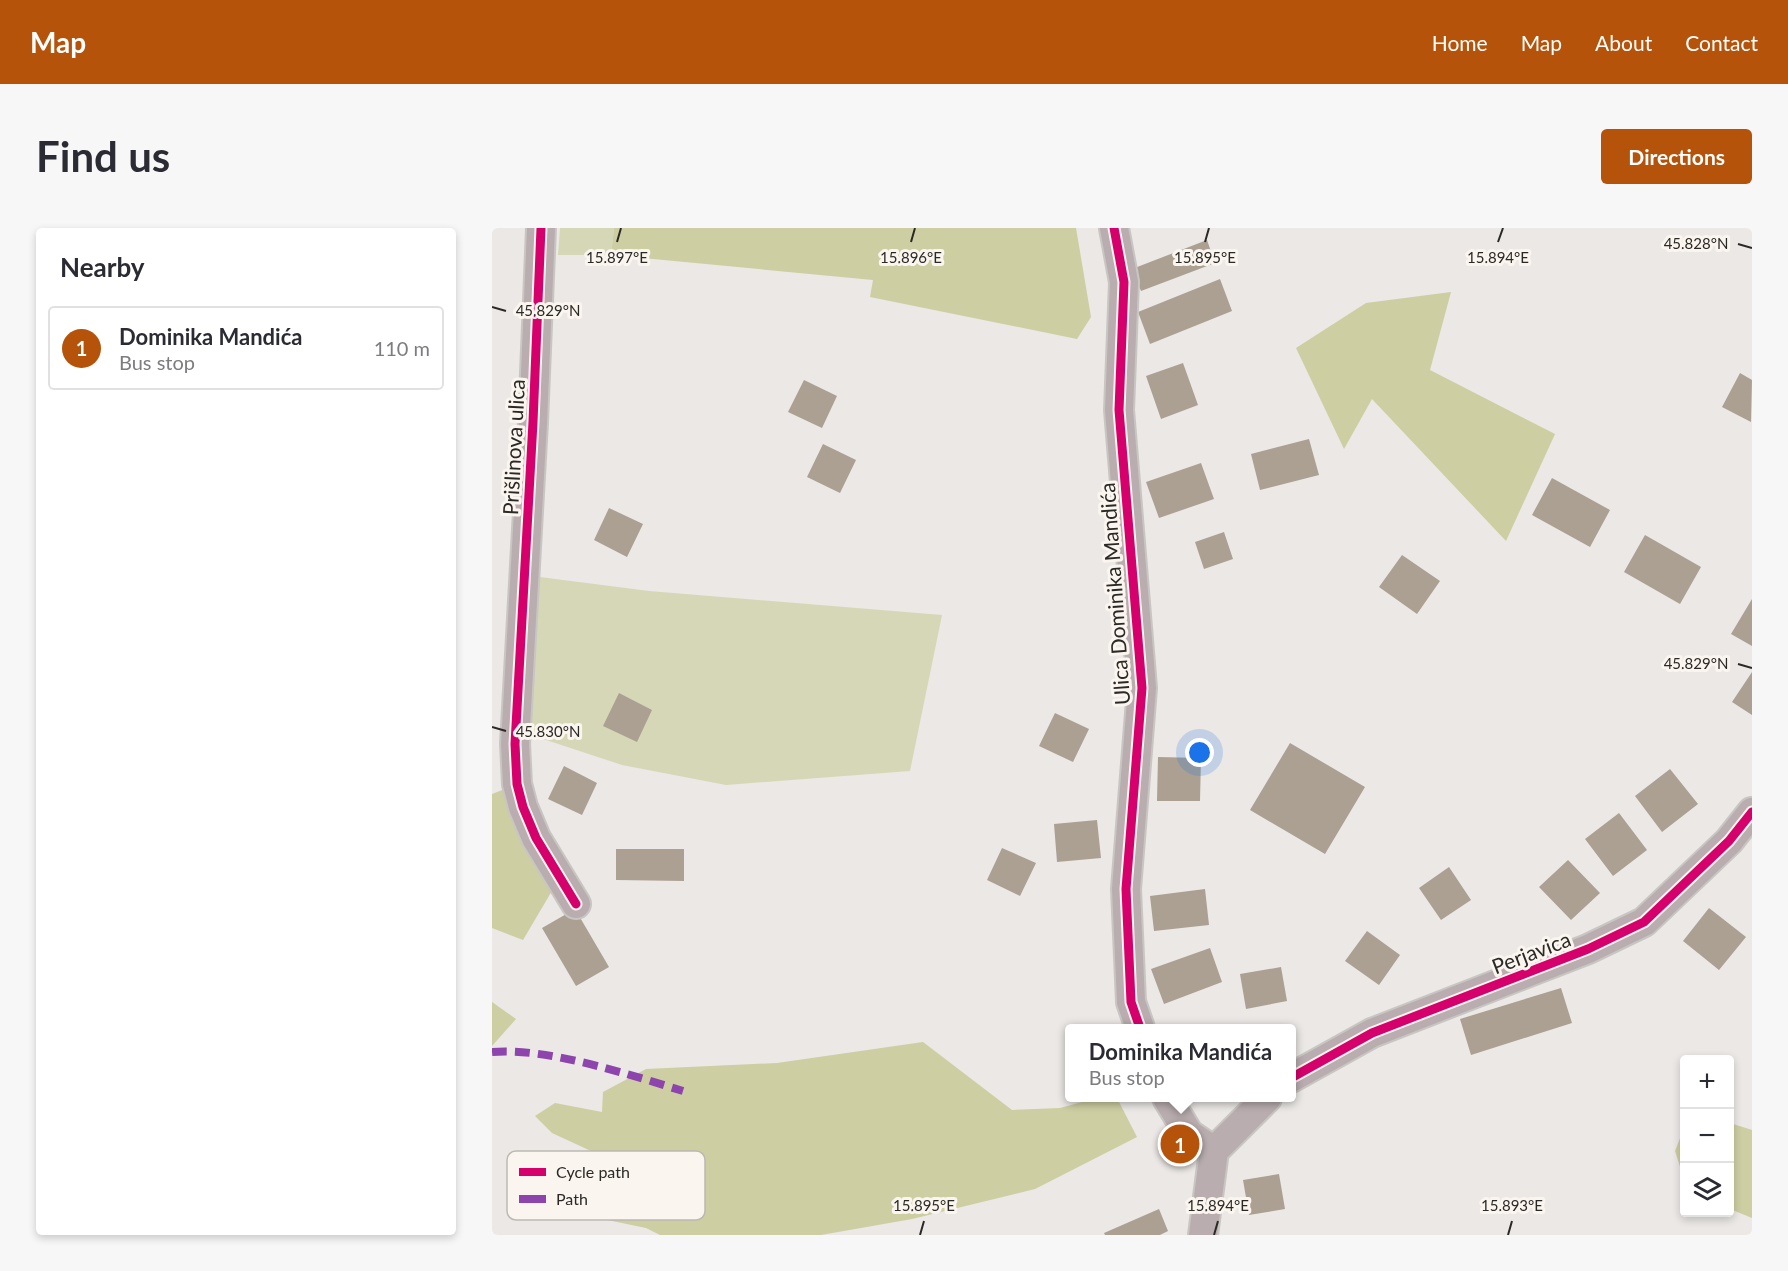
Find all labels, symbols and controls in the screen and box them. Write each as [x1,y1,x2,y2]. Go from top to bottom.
text: Map [30,25,86,59]
text: Home [1432,30,1488,55]
text: Map [1521,30,1562,55]
text: About [1595,30,1652,55]
text: Contact [1685,30,1758,55]
button: Directions [1601,129,1752,184]
text: Find us [36,131,170,181]
text: 45.828°N [1664,234,1728,252]
text: 15.897°E [586,248,648,266]
text: 15.896°E [880,248,942,266]
text: 15.895°E [1174,248,1236,266]
text: 15.894°E [1467,248,1529,266]
text: Nearby [60,251,145,283]
text: 45.829°N [516,301,580,319]
text: Dominika Mandića [119,323,302,350]
text: 1 [76,336,87,360]
text: 110 m [374,336,430,360]
text: Bus stop [119,350,195,374]
street label: Prišlinova ulica [497,378,529,516]
street label: Ulica Dominika Mandića [1094,482,1134,706]
text: 45.829°N [1664,654,1728,672]
text: 45.830°N [516,722,580,740]
your location [1185,738,1214,767]
street label: Perjavica [1488,926,1574,978]
popup [1065,1024,1296,1102]
text: Dominika Mandića [1089,1038,1272,1065]
map controls [1680,1055,1734,1217]
button: + [1680,1055,1734,1109]
text: Bus stop [1089,1065,1165,1089]
button: − [1680,1109,1734,1163]
pin: 1 [1160,1122,1200,1166]
legend [507,1151,705,1220]
text: Cycle path [556,1162,630,1181]
button: layers [1680,1163,1734,1217]
text: Path [556,1189,588,1208]
text: 15.895°E [893,1196,955,1214]
text: 15.894°E [1187,1196,1249,1214]
text: 15.893°E [1481,1196,1543,1214]

